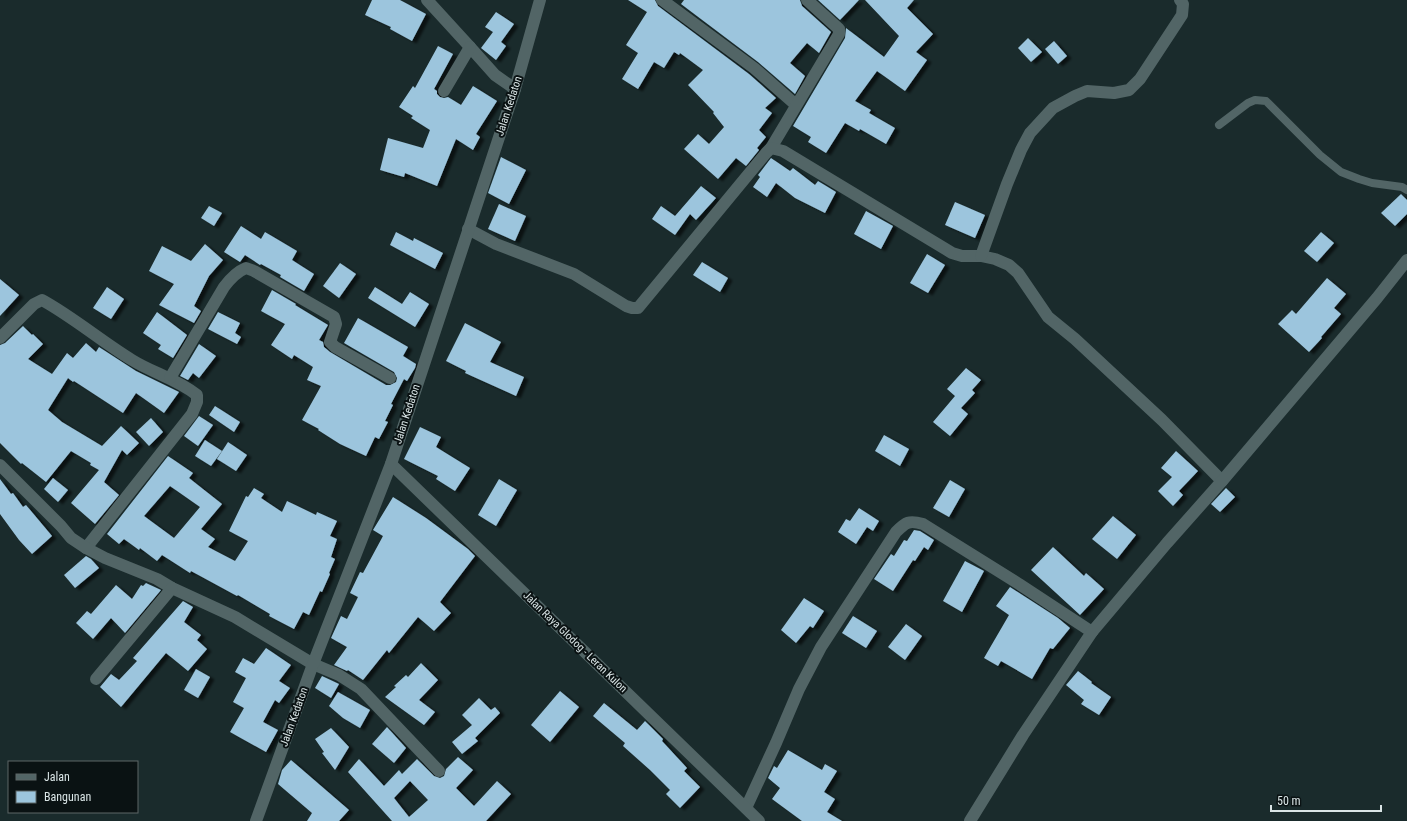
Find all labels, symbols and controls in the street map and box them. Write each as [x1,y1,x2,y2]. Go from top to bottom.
street label: Jalan Kedaton [493,75,525,137]
street label: Jalan Kedaton [391,383,423,445]
street label: Jalan Raya Glodog - Leran Kulon [520,589,630,695]
street label: Jalan Kedaton [277,686,311,748]
legend [8,761,138,813]
text: Jalan [44,770,70,784]
scale bar [1271,787,1381,813]
text: Bangunan [44,790,91,804]
text: 50 m [1277,794,1301,808]

